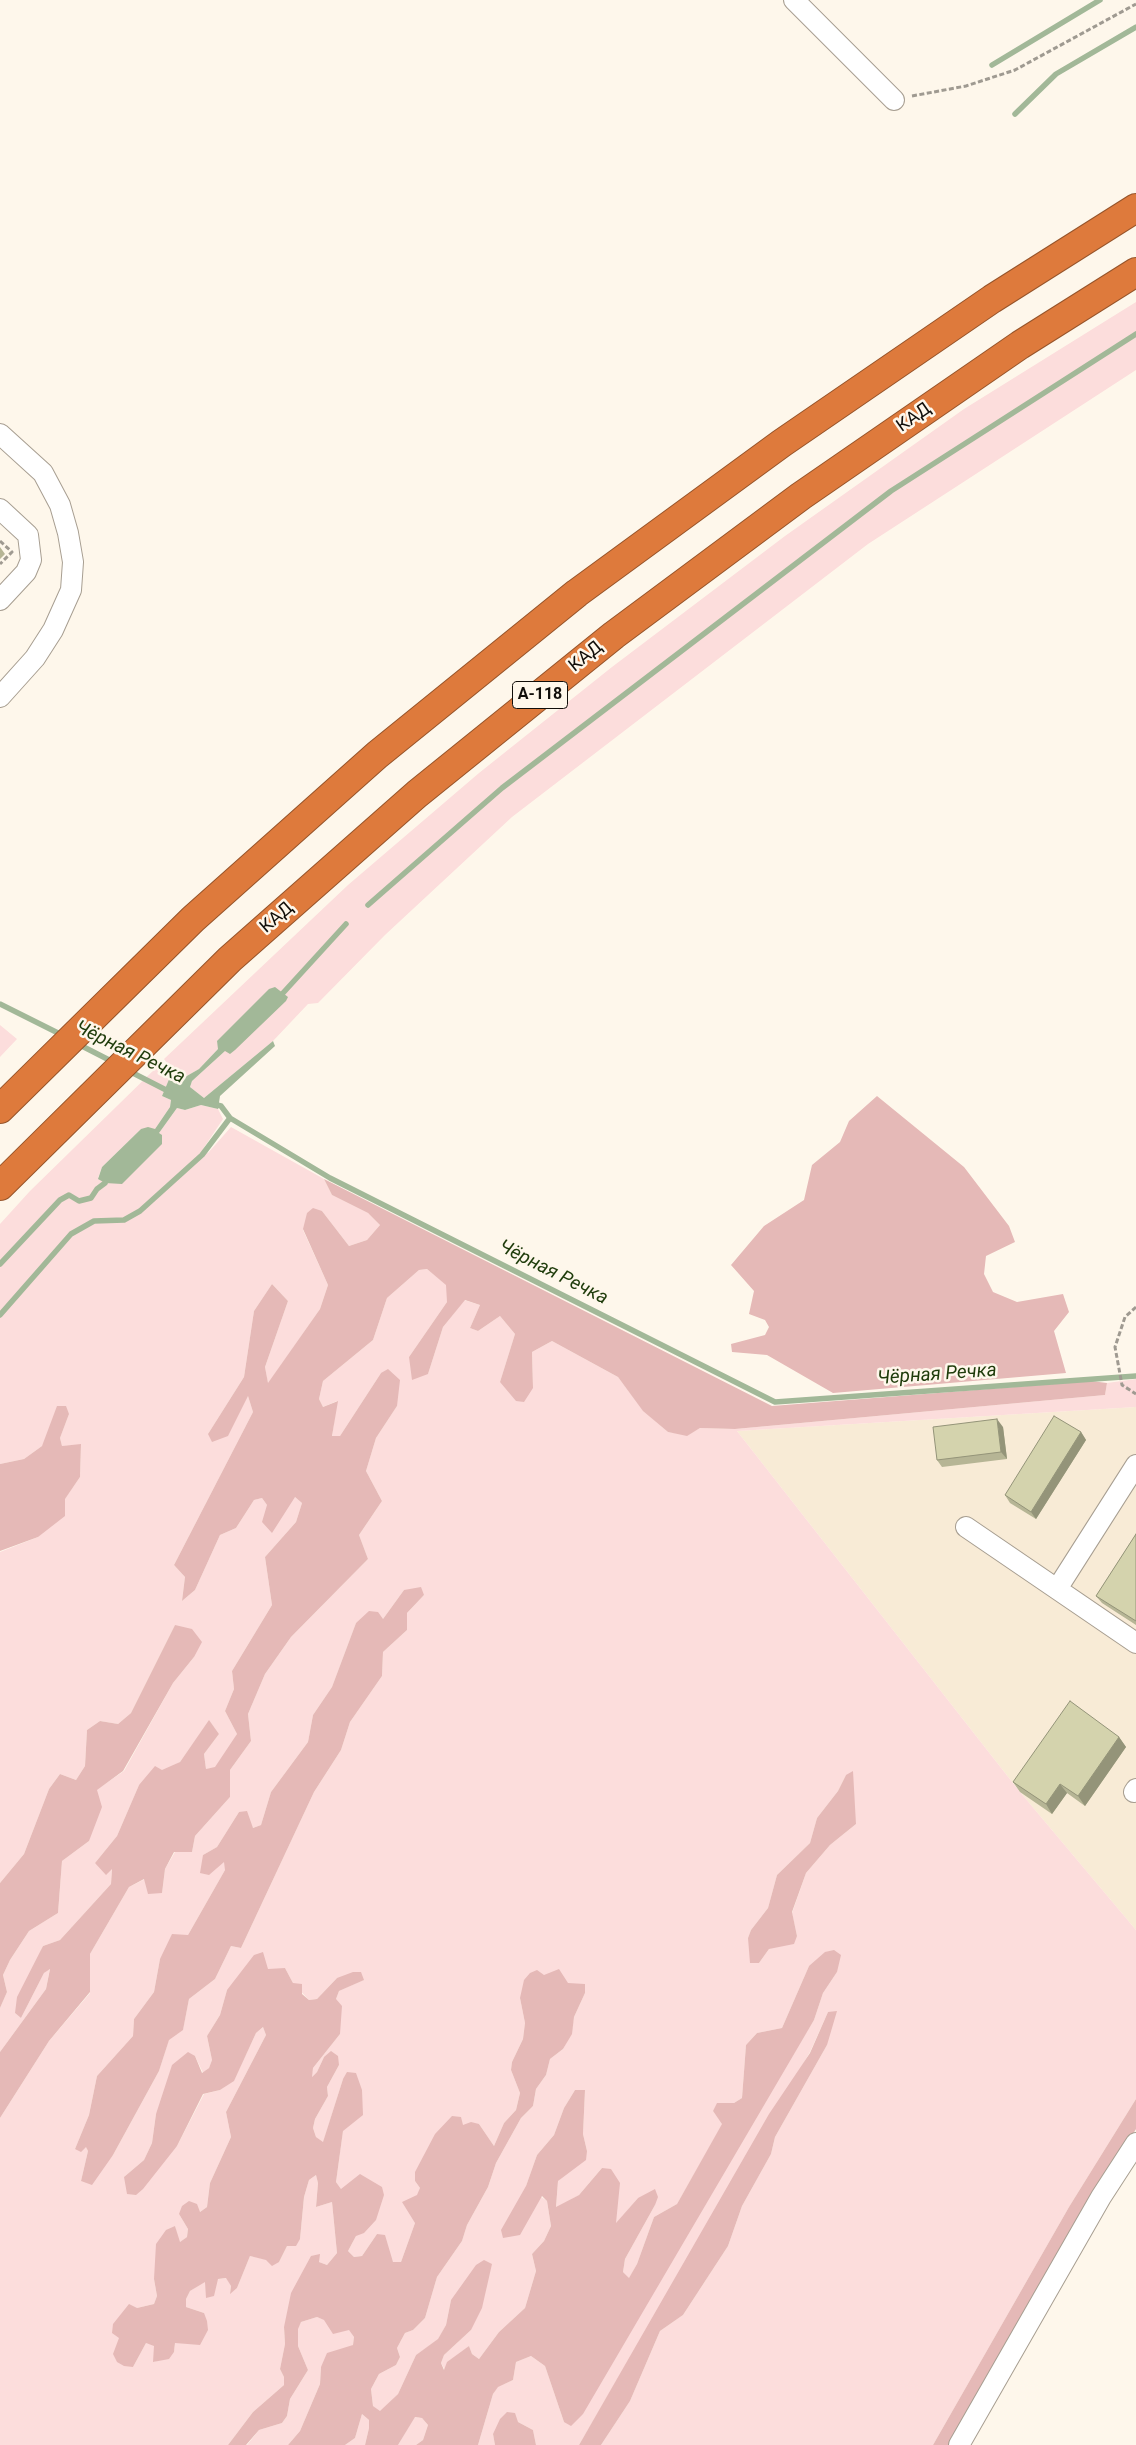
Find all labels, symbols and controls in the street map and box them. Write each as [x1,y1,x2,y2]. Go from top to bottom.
street label: КАД [893,399,935,437]
street label: КАД [565,637,607,677]
road number: А-118 [512,682,568,708]
street label: КАД [256,898,298,938]
water label: Чёрная Речка [71,1017,189,1089]
water label: Чёрная Речка [495,1236,611,1310]
water label: Чёрная Речка [877,1359,997,1391]

